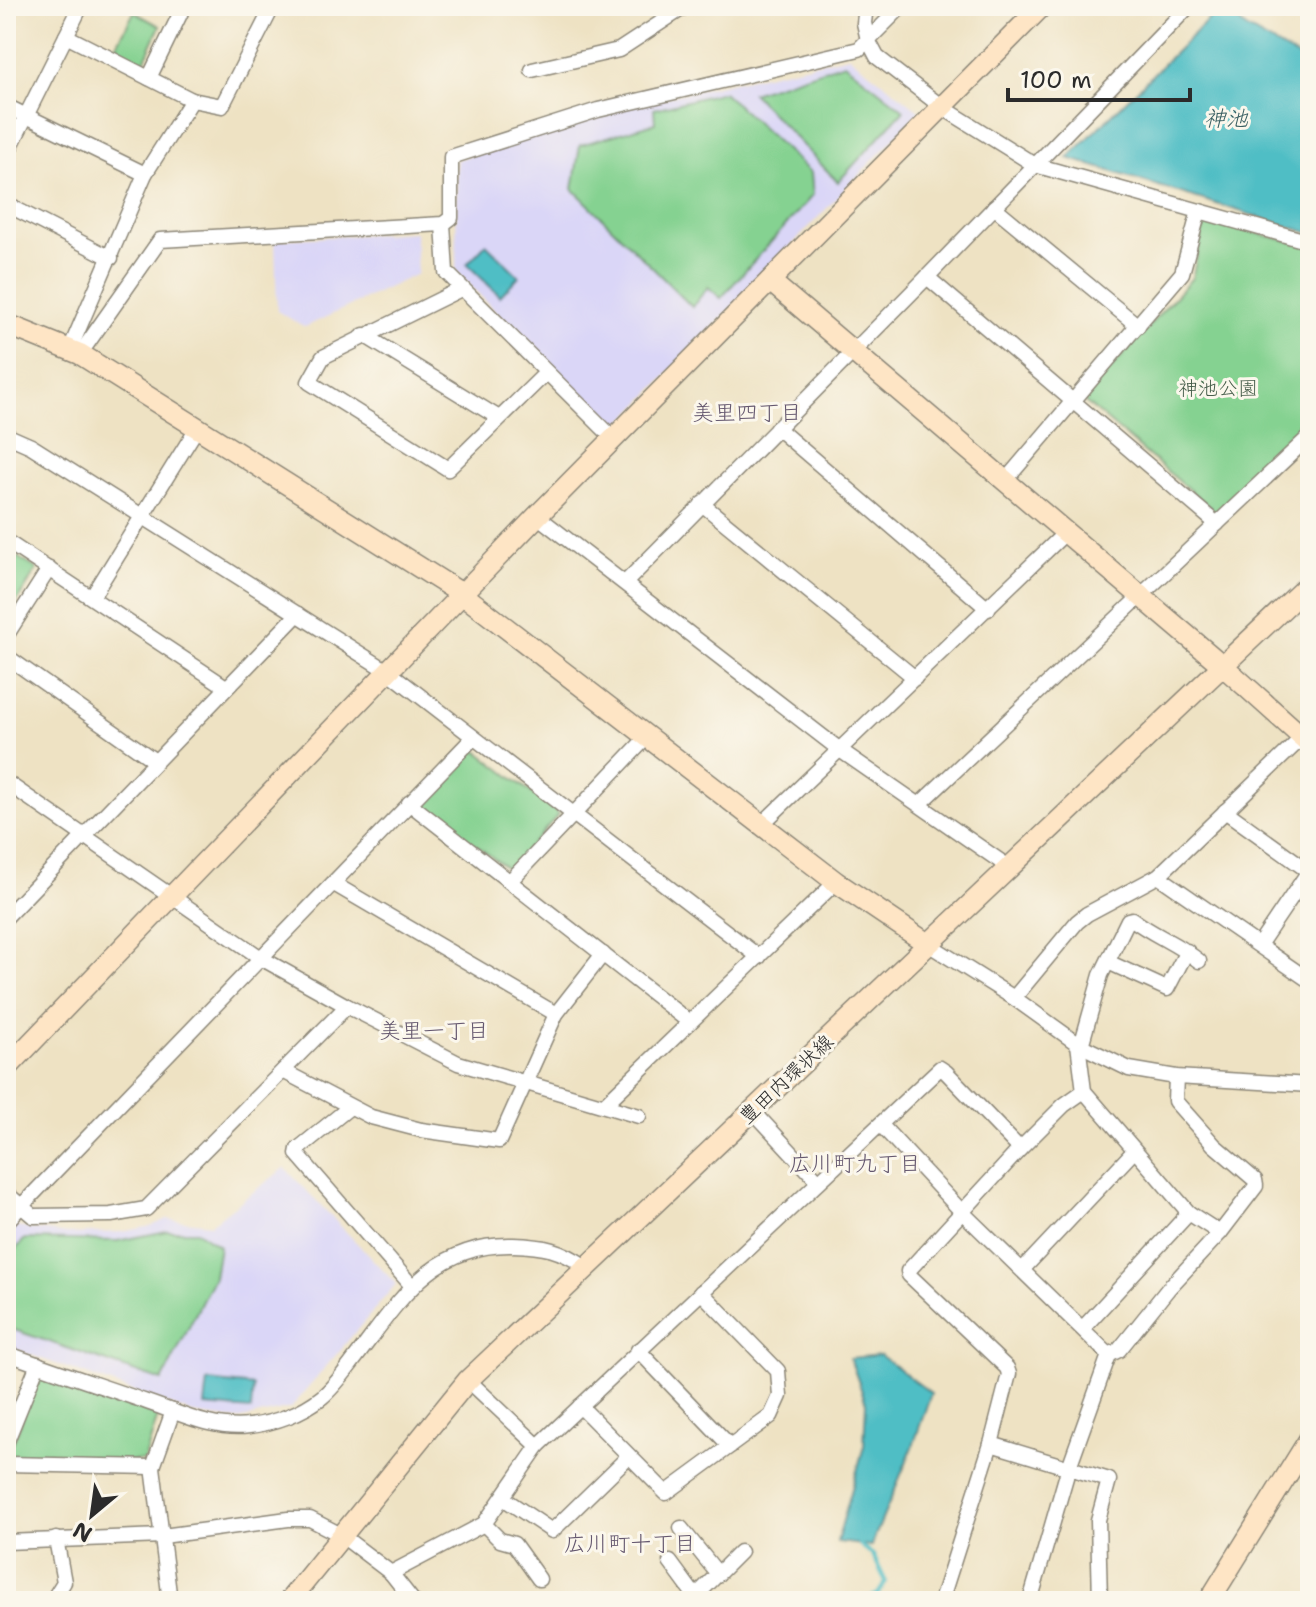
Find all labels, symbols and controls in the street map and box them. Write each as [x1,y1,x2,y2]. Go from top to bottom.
scale bar [1008,52,1190,102]
text: 100 m [1020,64,1092,96]
water label: 神池 [1204,104,1249,133]
park label: 神池公園 [1178,375,1258,401]
district label: 美里四丁目 [692,398,802,427]
district label: 美里一丁目 [379,1016,489,1045]
street label: 豊田内環状線 [733,1029,839,1129]
district label: 広川町九丁目 [789,1149,921,1178]
north arrow [52,1475,132,1555]
text: N [68,1515,97,1549]
district label: 広川町十丁目 [564,1529,696,1558]

